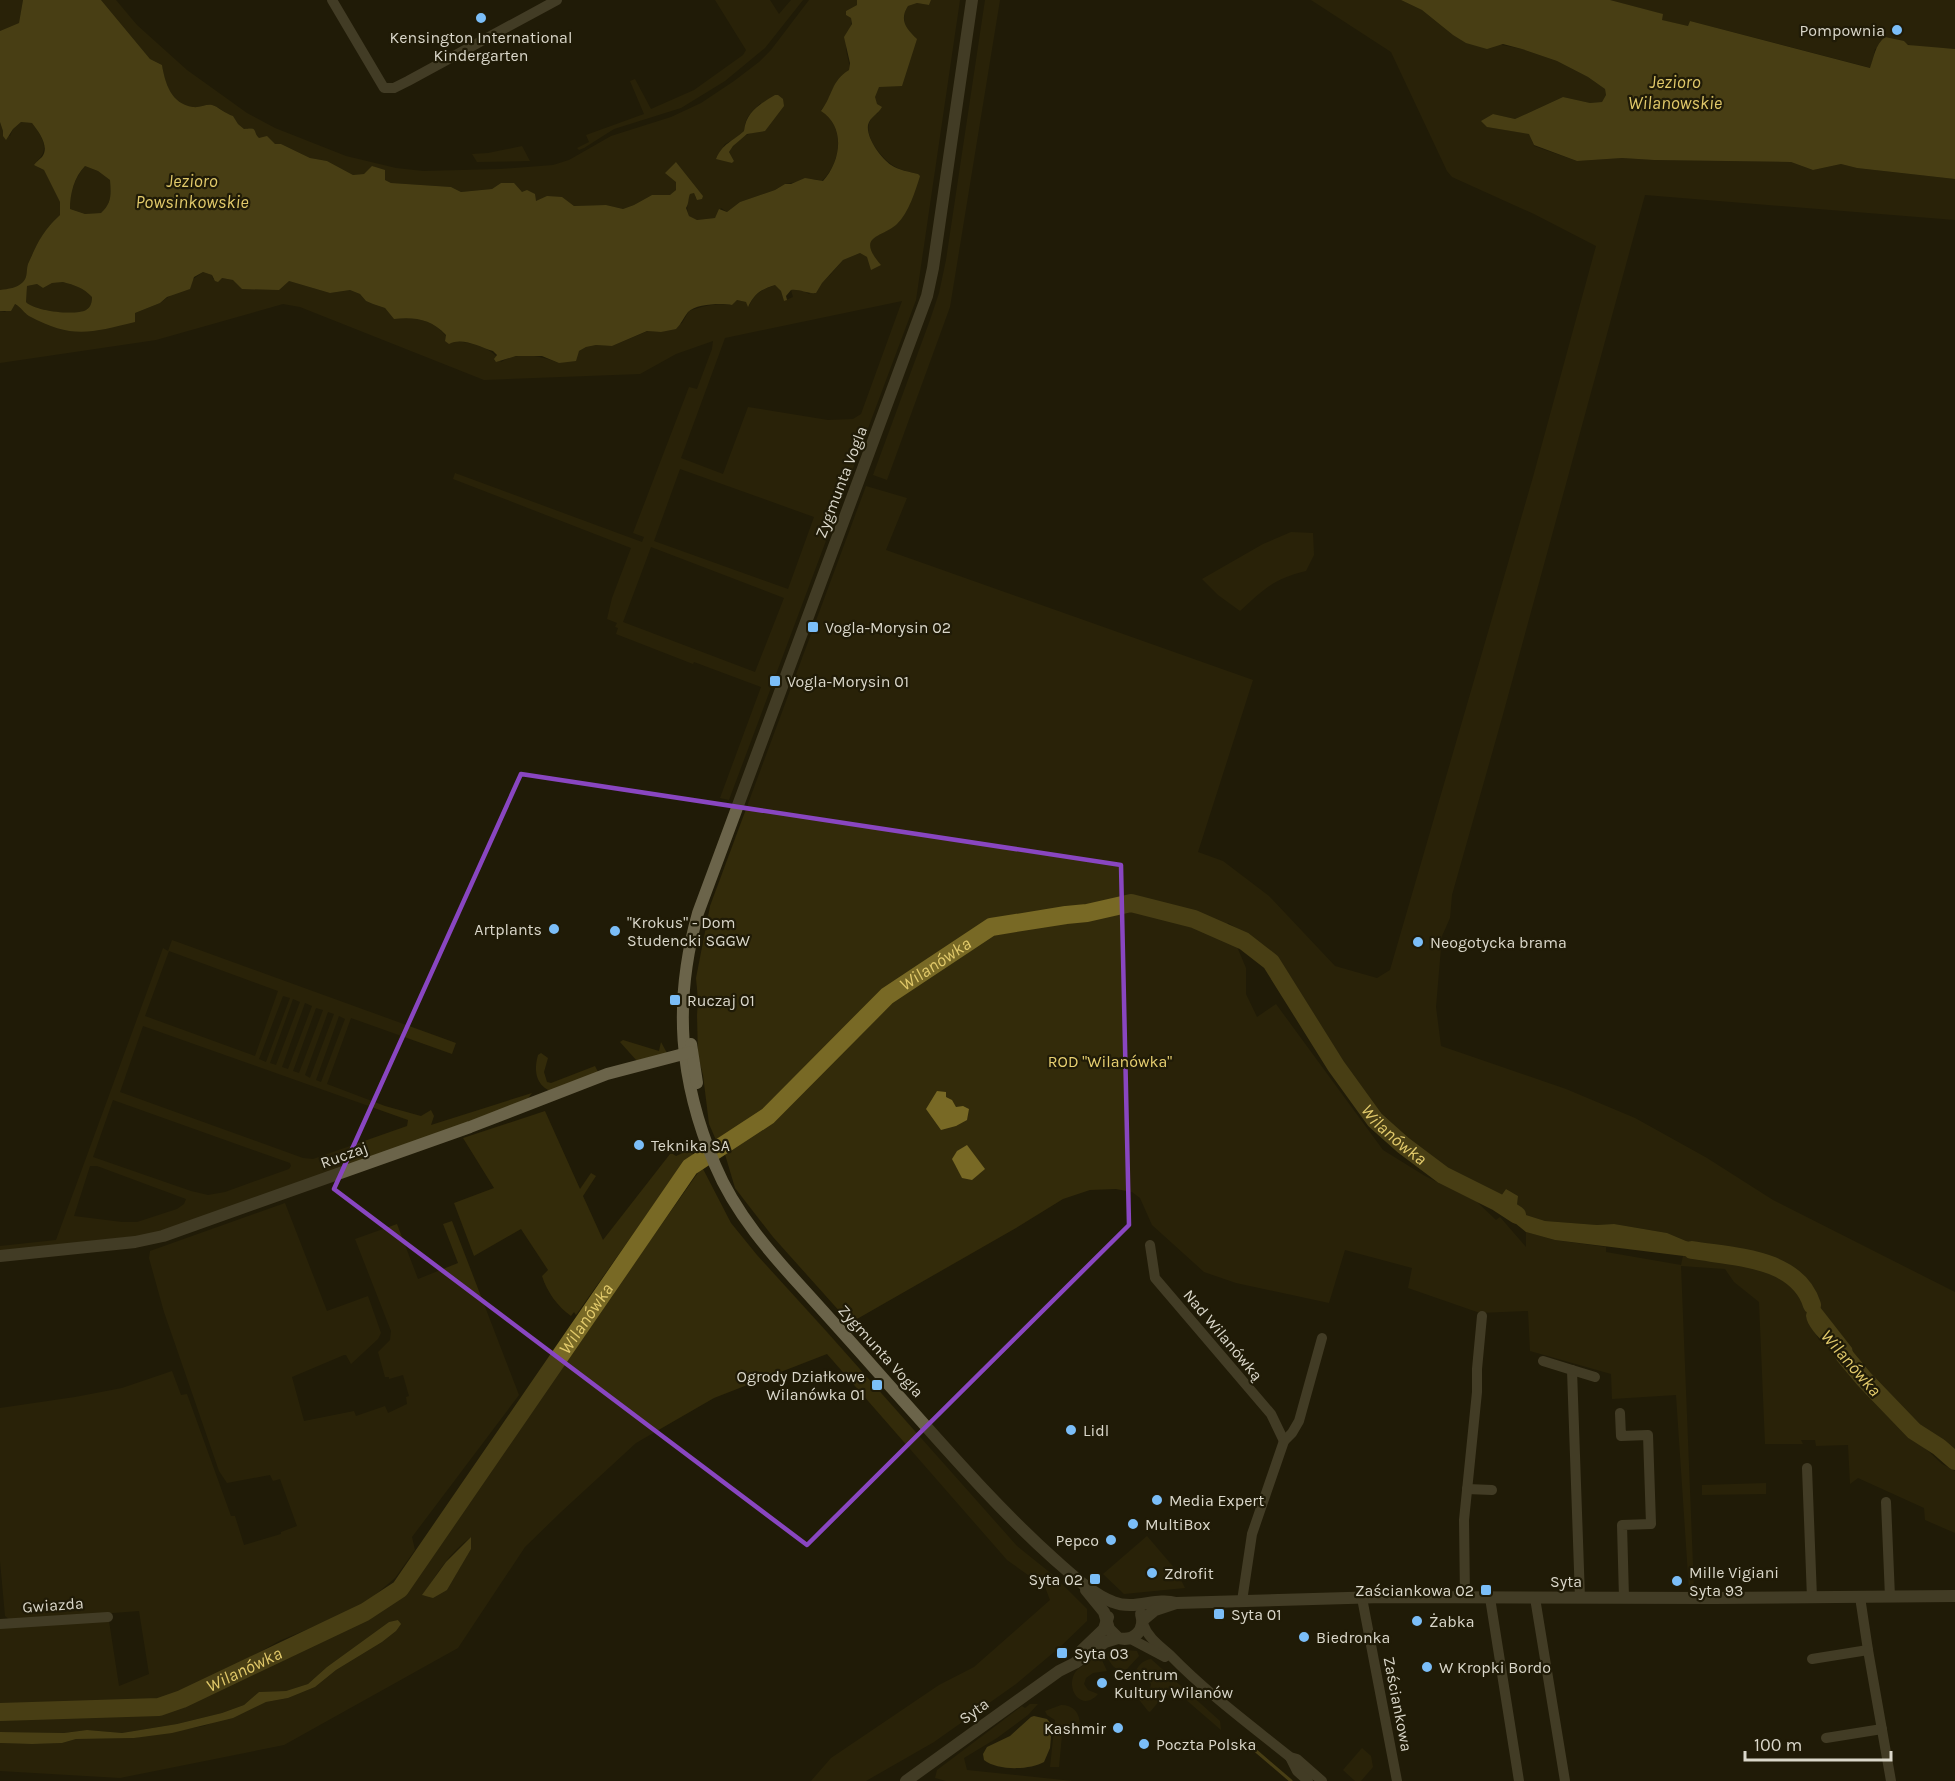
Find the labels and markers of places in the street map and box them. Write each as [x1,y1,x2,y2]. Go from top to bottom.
marker: Kensington International Kindergarten [474,11,488,25]
place label: Pompownia [1800,21,1885,40]
marker: Pompownia [1890,23,1904,37]
place label: Kensington International Kindergarten [390,28,572,65]
place label: Vogla-Morysin 02 [825,618,951,637]
marker: Vogla-Morysin 02 [806,620,820,634]
place label: Vogla-Morysin 01 [787,672,909,691]
marker: Vogla-Morysin 01 [768,674,782,688]
place label: "Krokus" - Dom Studencki SGGW [627,913,751,950]
place label: Artplants [474,920,542,939]
marker: Artplants [547,922,561,936]
marker: "Krokus" - Dom Studencki SGGW [608,924,622,938]
place label: Neogotycka brama [1430,933,1567,952]
marker: Neogotycka brama [1411,935,1425,949]
place label: Ruczaj 01 [687,991,755,1010]
marker: Ruczaj 01 [668,993,682,1007]
place label: Teknika SA [651,1136,730,1155]
marker: Teknika SA [632,1138,646,1152]
place label: Ogrody Działkowe Wilanówka 01 [737,1367,865,1404]
marker: Ogrody Działkowe Wilanówka 01 [870,1378,884,1392]
place label: Lidl [1083,1421,1109,1440]
marker: Lidl [1064,1423,1078,1437]
place label: Media Expert [1169,1491,1264,1510]
marker: Media Expert [1150,1493,1164,1507]
place label: MultiBox [1145,1515,1210,1534]
marker: MultiBox [1126,1517,1140,1531]
place label: Pepco [1056,1531,1099,1550]
marker: Pepco [1104,1533,1118,1547]
place label: Mille Vigiani Syta 93 [1689,1563,1779,1600]
place label: Zdrofit [1164,1564,1214,1583]
marker: Zdrofit [1145,1566,1159,1580]
place label: Syta 02 [1028,1570,1083,1589]
marker: Syta 02 [1088,1572,1102,1586]
marker: Mille Vigiani Syta 93 [1670,1574,1684,1588]
place label: Zaściankowa 02 [1355,1581,1474,1600]
marker: Zaściankowa 02 [1479,1583,1493,1597]
place label: Syta 01 [1231,1605,1282,1624]
marker: Syta 01 [1212,1607,1226,1621]
place label: Żabka [1429,1612,1475,1631]
marker: Żabka [1410,1614,1424,1628]
place label: Biedronka [1316,1628,1390,1647]
marker: Biedronka [1297,1630,1311,1644]
place label: Syta 03 [1074,1644,1129,1663]
marker: Syta 03 [1055,1646,1069,1660]
place label: W Kropki Bordo [1439,1658,1551,1677]
marker: W Kropki Bordo [1420,1660,1434,1674]
place label: Centrum Kultury Wilanów [1114,1665,1233,1702]
marker: Centrum Kultury Wilanów [1095,1676,1109,1690]
place label: Kashmir [1044,1719,1106,1738]
marker: Kashmir [1111,1721,1125,1735]
place label: Poczta Polska [1156,1735,1256,1754]
marker: Poczta Polska [1137,1737,1151,1751]

